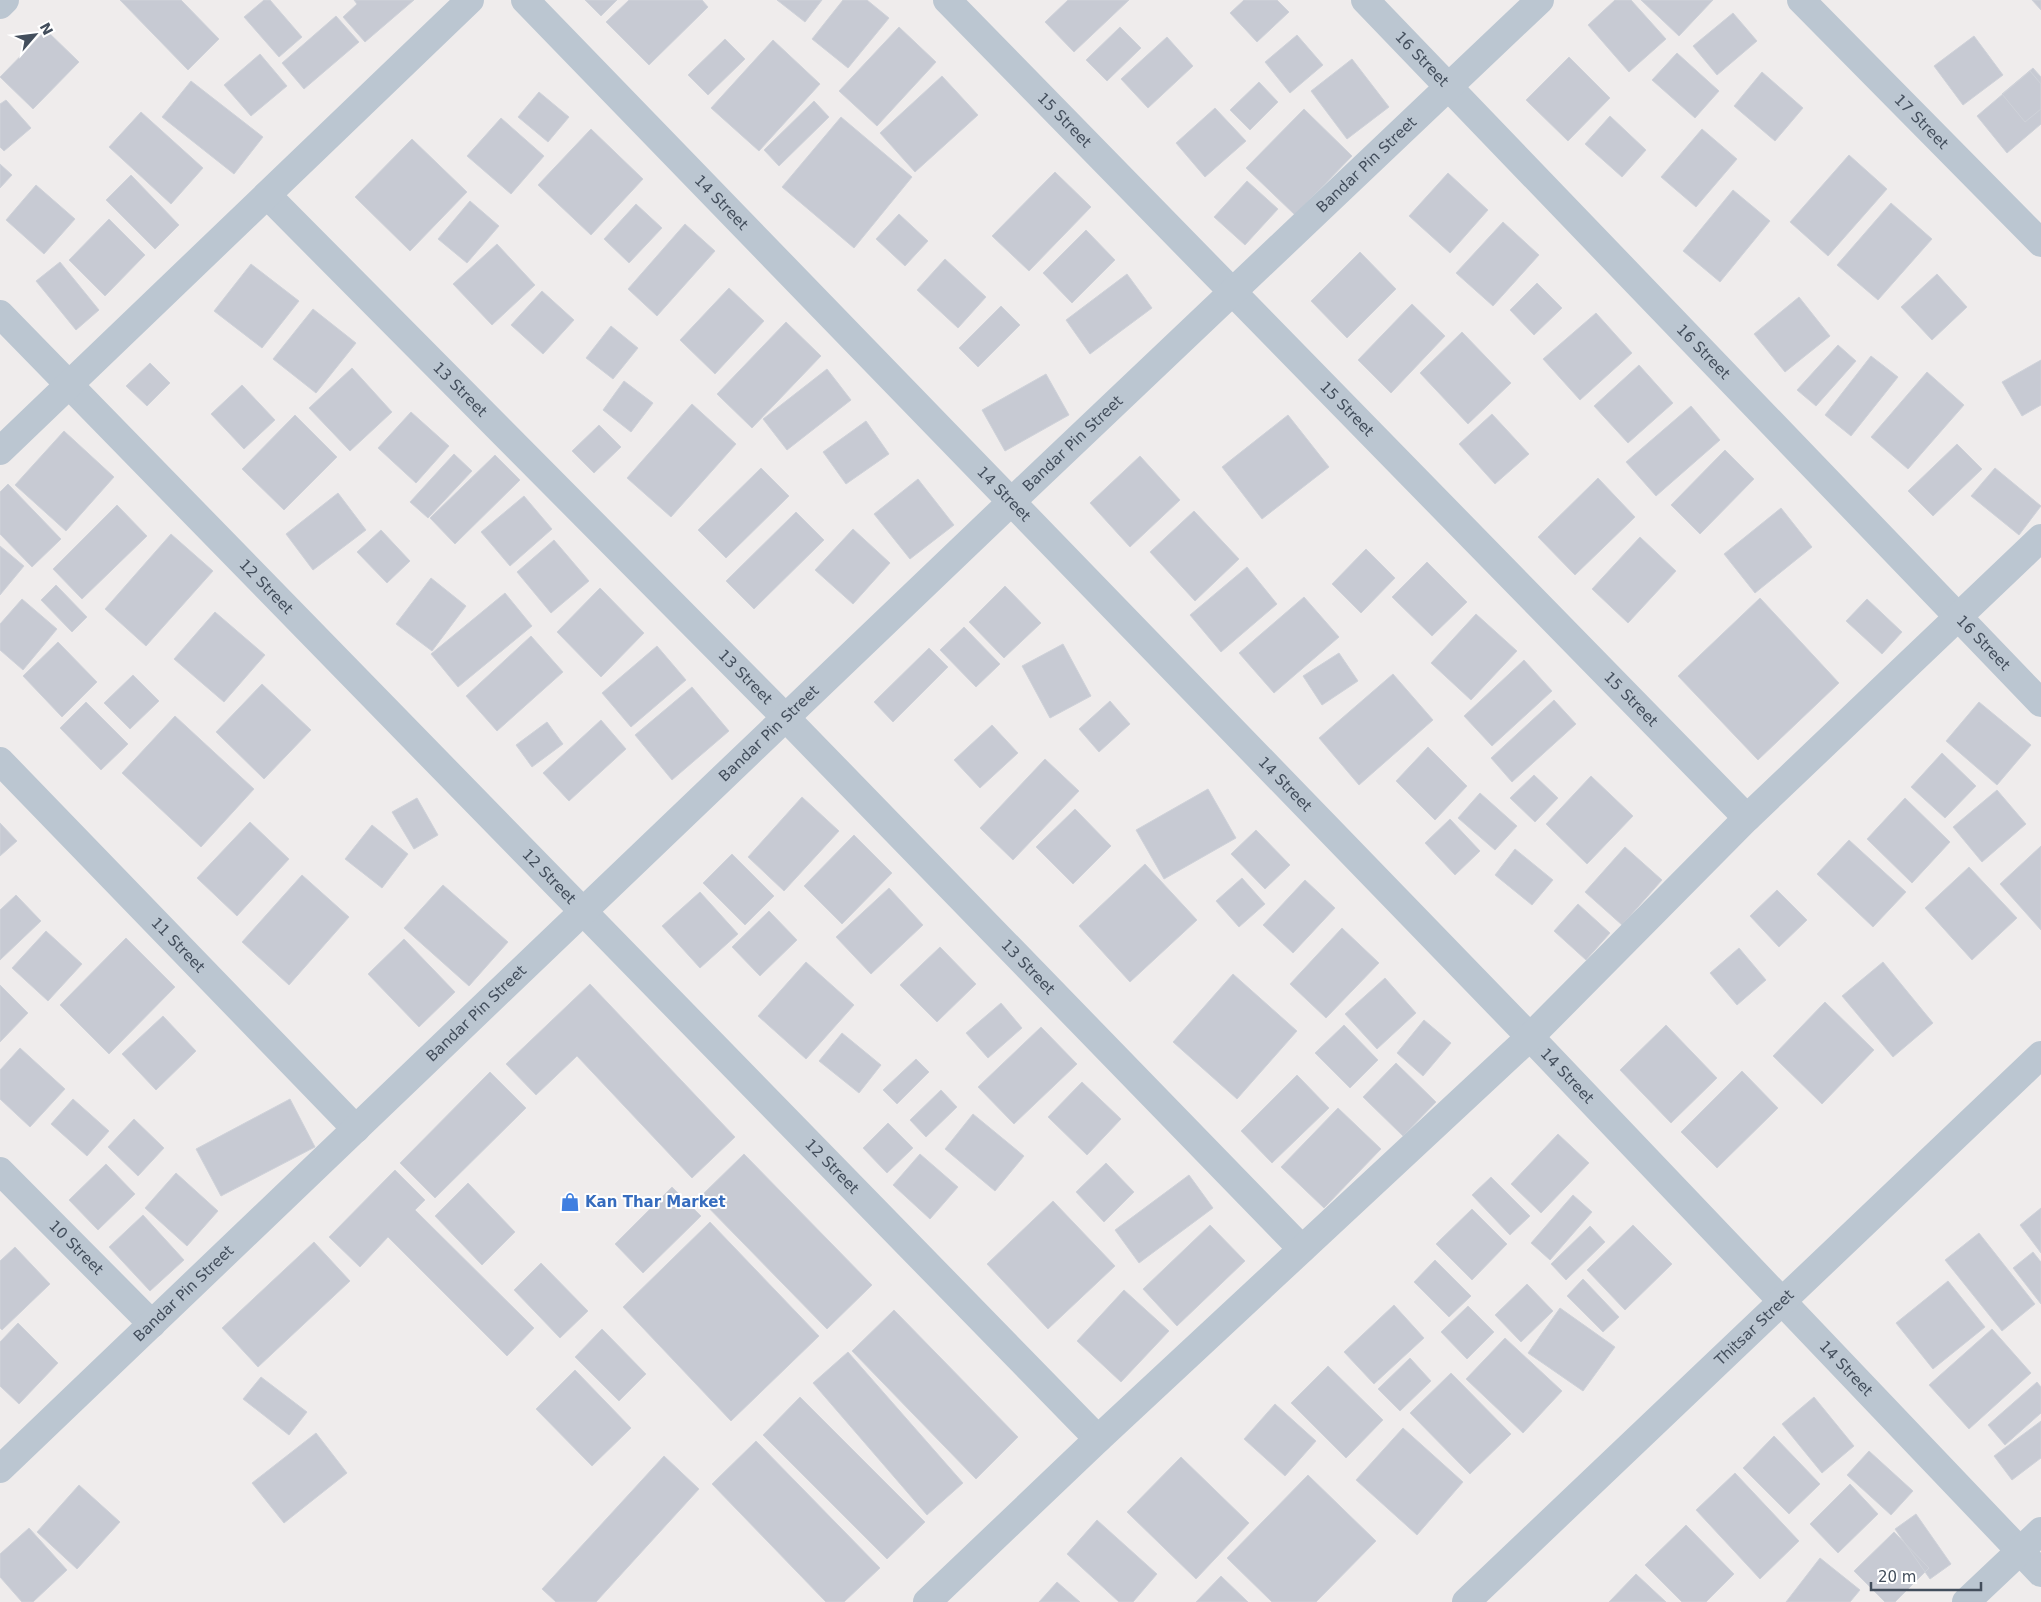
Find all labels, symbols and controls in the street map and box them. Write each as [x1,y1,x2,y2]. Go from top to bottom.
north arrow [10,10,60,60]
text: N [37,20,56,38]
street label: 16 Street [1391,28,1452,90]
street label: 15 Street [1034,89,1095,151]
street label: 17 Street [1890,91,1952,153]
street label: Bandar Pin Street [1313,113,1420,217]
street label: 14 Street [691,171,752,234]
street label: 16 Street [1673,320,1734,383]
street label: 13 Street [429,358,491,421]
street label: 15 Street [1316,378,1378,440]
street label: Bandar Pin Street [1019,392,1127,495]
street label: 14 Street [973,463,1035,525]
street label: 12 Street [235,556,297,618]
street label: 16 Street [1953,612,2014,674]
street label: 13 Street [714,646,776,708]
street label: 15 Street [1600,668,1662,730]
street label: Bandar Pin Street [715,682,823,786]
street label: 14 Street [1254,753,1316,815]
street label: 12 Street [518,845,580,908]
street label: 11 Street [147,914,209,976]
street label: 13 Street [997,936,1059,998]
street label: Bandar Pin Street [422,961,530,1065]
street label: 14 Street [1537,1045,1598,1107]
street label: 12 Street [801,1135,863,1198]
shop icon: Kan Thar Market [559,1191,581,1213]
place label: Kan Thar Market [585,1193,726,1211]
street label: 10 Street [45,1217,107,1279]
street label: Bandar Pin Street [130,1241,237,1345]
street label: Thitsar Street [1710,1286,1798,1370]
street label: 14 Street [1815,1337,1877,1400]
scale bar [1871,1560,1981,1592]
text: 20 m [1878,1568,1916,1586]

